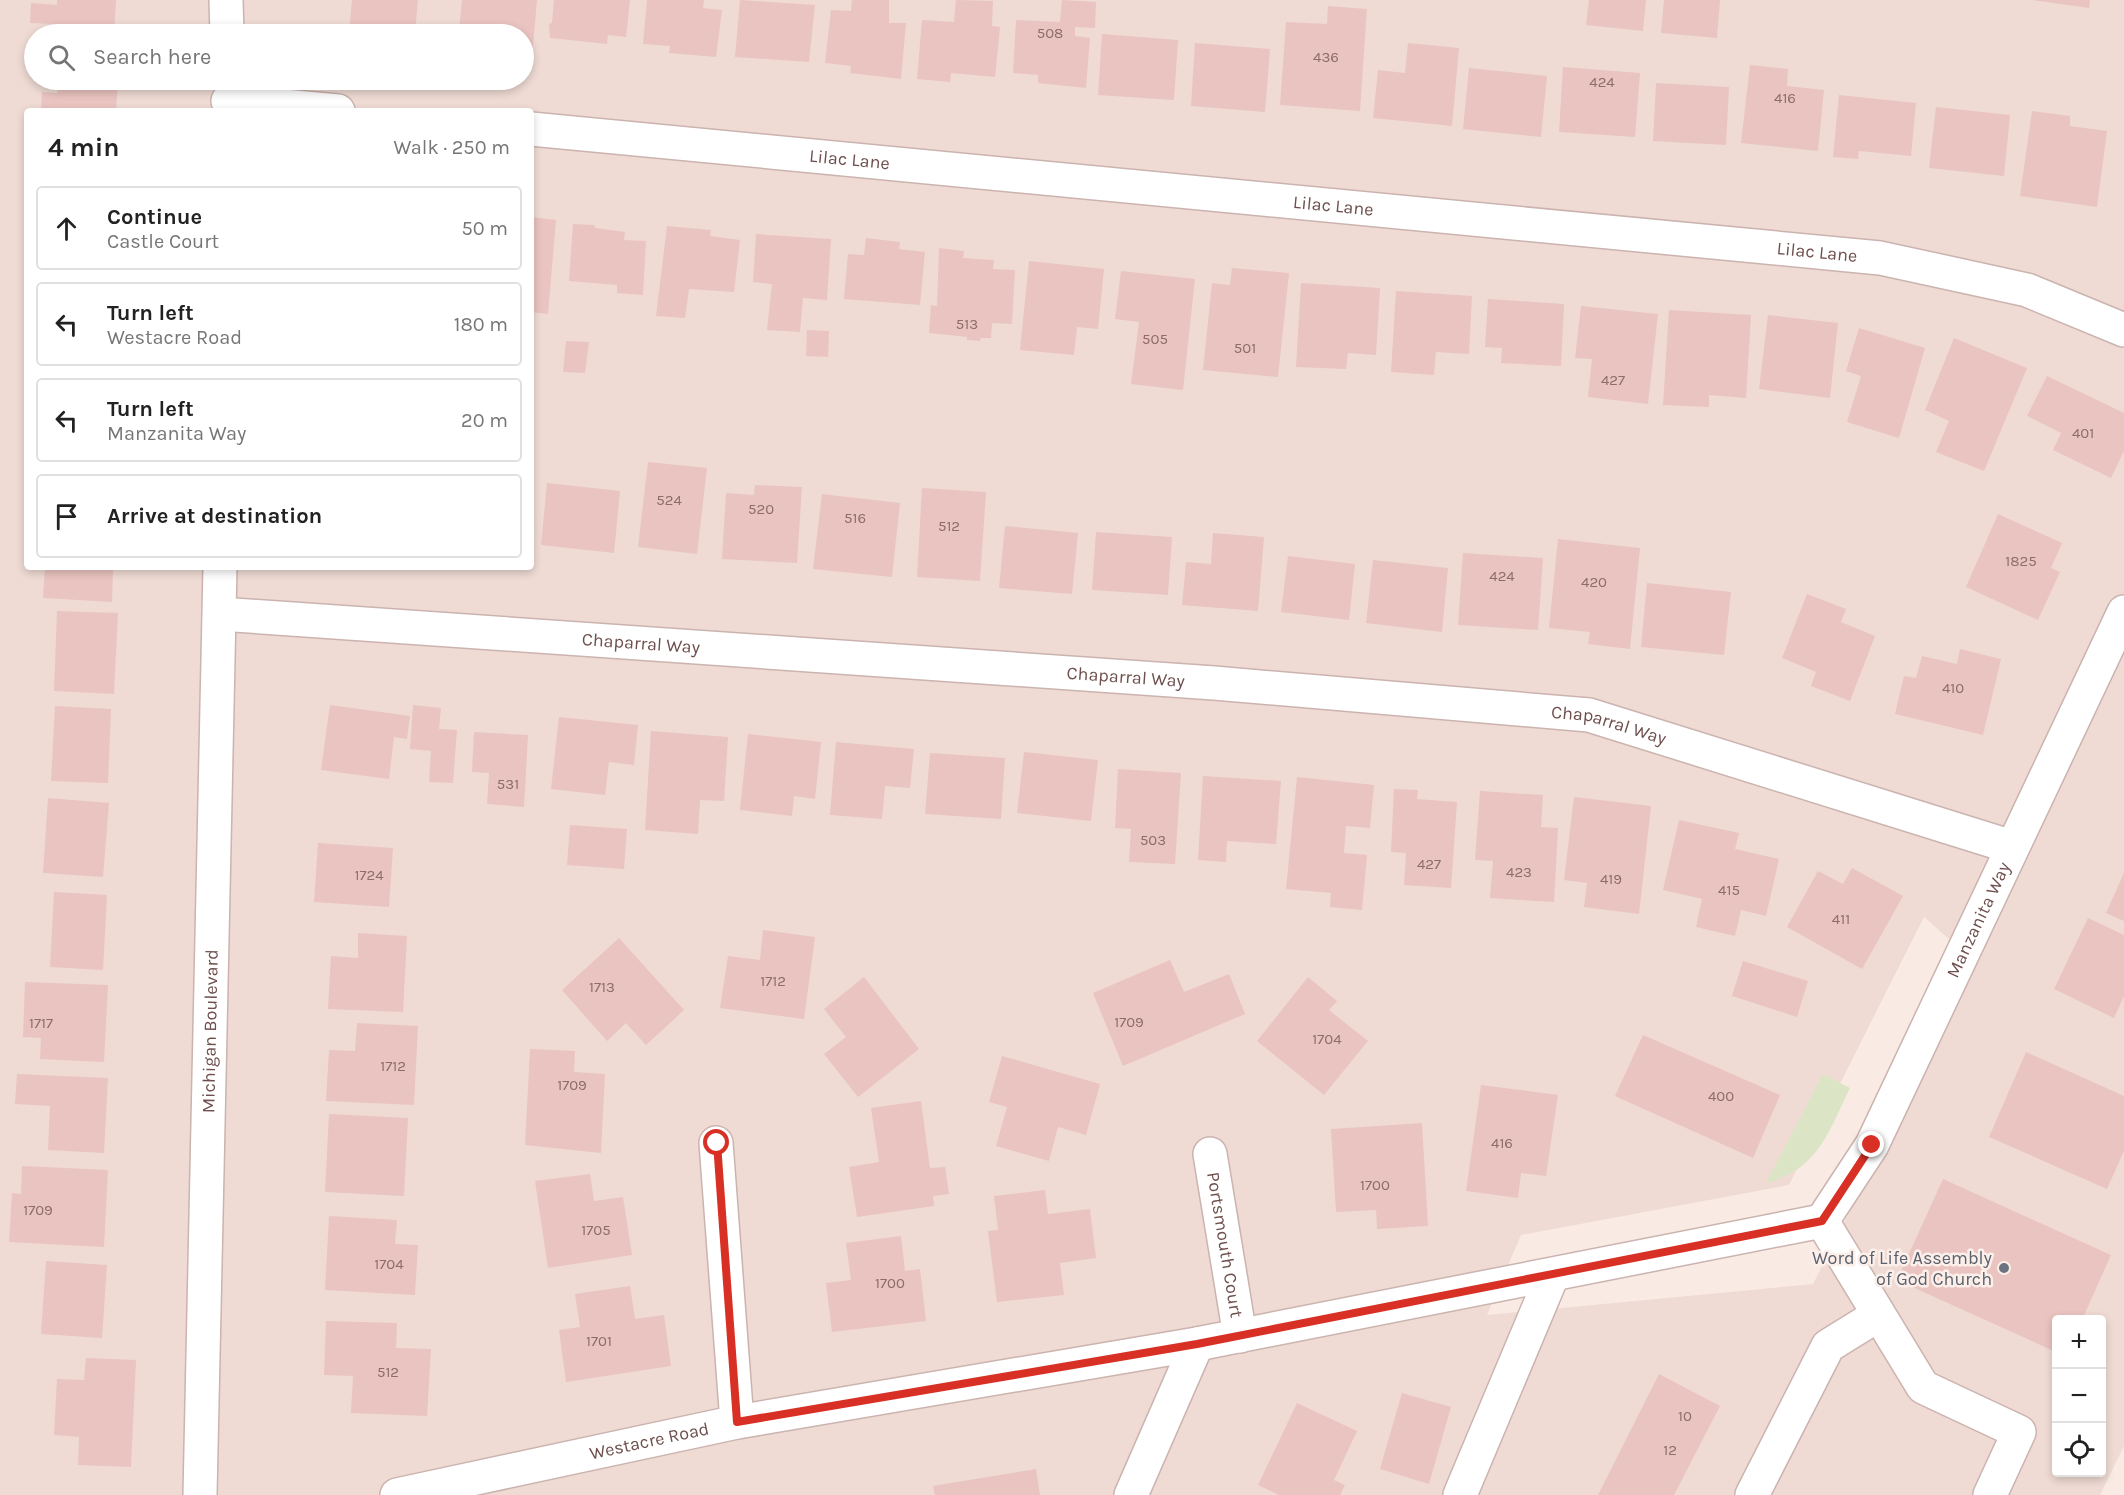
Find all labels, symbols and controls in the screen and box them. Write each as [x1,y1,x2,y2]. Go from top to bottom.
search box [24,24,534,90]
house number: 508 [1037,24,1063,42]
icon: search [45,41,78,74]
text: Search here [93,44,211,70]
house number: 436 [1313,48,1339,66]
house number: 424 [1589,73,1615,91]
house number: 416 [1774,89,1796,107]
text: 4 min [48,132,119,163]
text: Walk · 250 m [394,136,510,159]
street label: Lilac Lane [808,145,891,174]
street label: Lilac Lane [1292,191,1375,221]
text: Continue [107,204,202,230]
icon: ahead [50,212,83,245]
text: 50 m [461,217,508,240]
text: Castle Court [107,230,219,253]
street label: Lilac Lane [1776,237,1858,267]
text: Turn left [107,300,194,326]
icon: left [50,308,83,341]
text: 180 m [454,313,508,336]
house number: 513 [956,315,978,333]
text: Westacre Road [107,326,242,349]
house number: 505 [1142,330,1168,348]
house number: 501 [1234,339,1256,357]
house number: 427 [1601,371,1625,389]
text: Turn left [107,396,194,422]
icon: left [50,404,83,437]
text: 20 m [461,409,508,432]
text: Manzanita Way [107,422,246,445]
house number: 401 [2072,424,2094,442]
house number: 524 [656,491,682,509]
icon: arrive [50,500,83,533]
house number: 520 [748,500,774,518]
text: Arrive at destination [107,503,322,529]
house number: 516 [844,509,866,527]
house number: 512 [938,517,960,535]
house number: 1825 [2005,552,2037,570]
house number: 424 [1489,567,1515,585]
house number: 420 [1581,573,1607,591]
street label: Chaparral Way [581,628,701,658]
street label: Chaparral Way [1066,662,1186,692]
house number: 410 [1942,679,1964,697]
street label: Chaparral Way [1550,701,1670,750]
house number: 531 [497,775,519,793]
house number: 503 [1140,831,1166,849]
house number: 427 [1417,855,1441,873]
street label: Manzanita Way [1942,858,2015,981]
house number: 423 [1506,863,1532,881]
house number: 1724 [354,866,384,884]
house number: 419 [1600,870,1622,888]
house number: 415 [1718,881,1740,899]
house number: 411 [1832,910,1850,928]
street label: Michigan Boulevard [197,949,223,1113]
house number: 1712 [760,972,786,990]
house number: 1713 [589,978,615,996]
house number: 1709 [1114,1013,1144,1031]
house number: 1717 [29,1014,53,1032]
house number: 1704 [1312,1030,1342,1048]
house number: 1712 [380,1057,406,1075]
house number: 1709 [557,1076,587,1094]
house number: 400 [1708,1087,1734,1105]
route start [703,1129,729,1155]
route end [1858,1131,1884,1157]
house number: 416 [1491,1134,1513,1152]
street label: Portsmouth Court [1202,1170,1248,1319]
house number: 1700 [1360,1176,1390,1194]
house number: 1709 [23,1201,53,1219]
house number: 1705 [581,1221,611,1239]
place label: Word of Life Assembly of God Church [1812,1247,1993,1290]
house number: 1704 [374,1255,404,1273]
marker: Word of Life Assembly of God Church [1997,1261,2011,1275]
house number: 1700 [875,1274,905,1292]
map controls [2052,1315,2106,1477]
button: + [2052,1315,2106,1369]
house number: 1701 [586,1332,612,1350]
house number: 512 [377,1363,399,1381]
button: − [2052,1369,2106,1423]
house number: 10 [1678,1407,1692,1425]
street label: Westacre Road [587,1417,711,1464]
button: locate [2052,1423,2106,1477]
house number: 12 [1663,1441,1677,1459]

